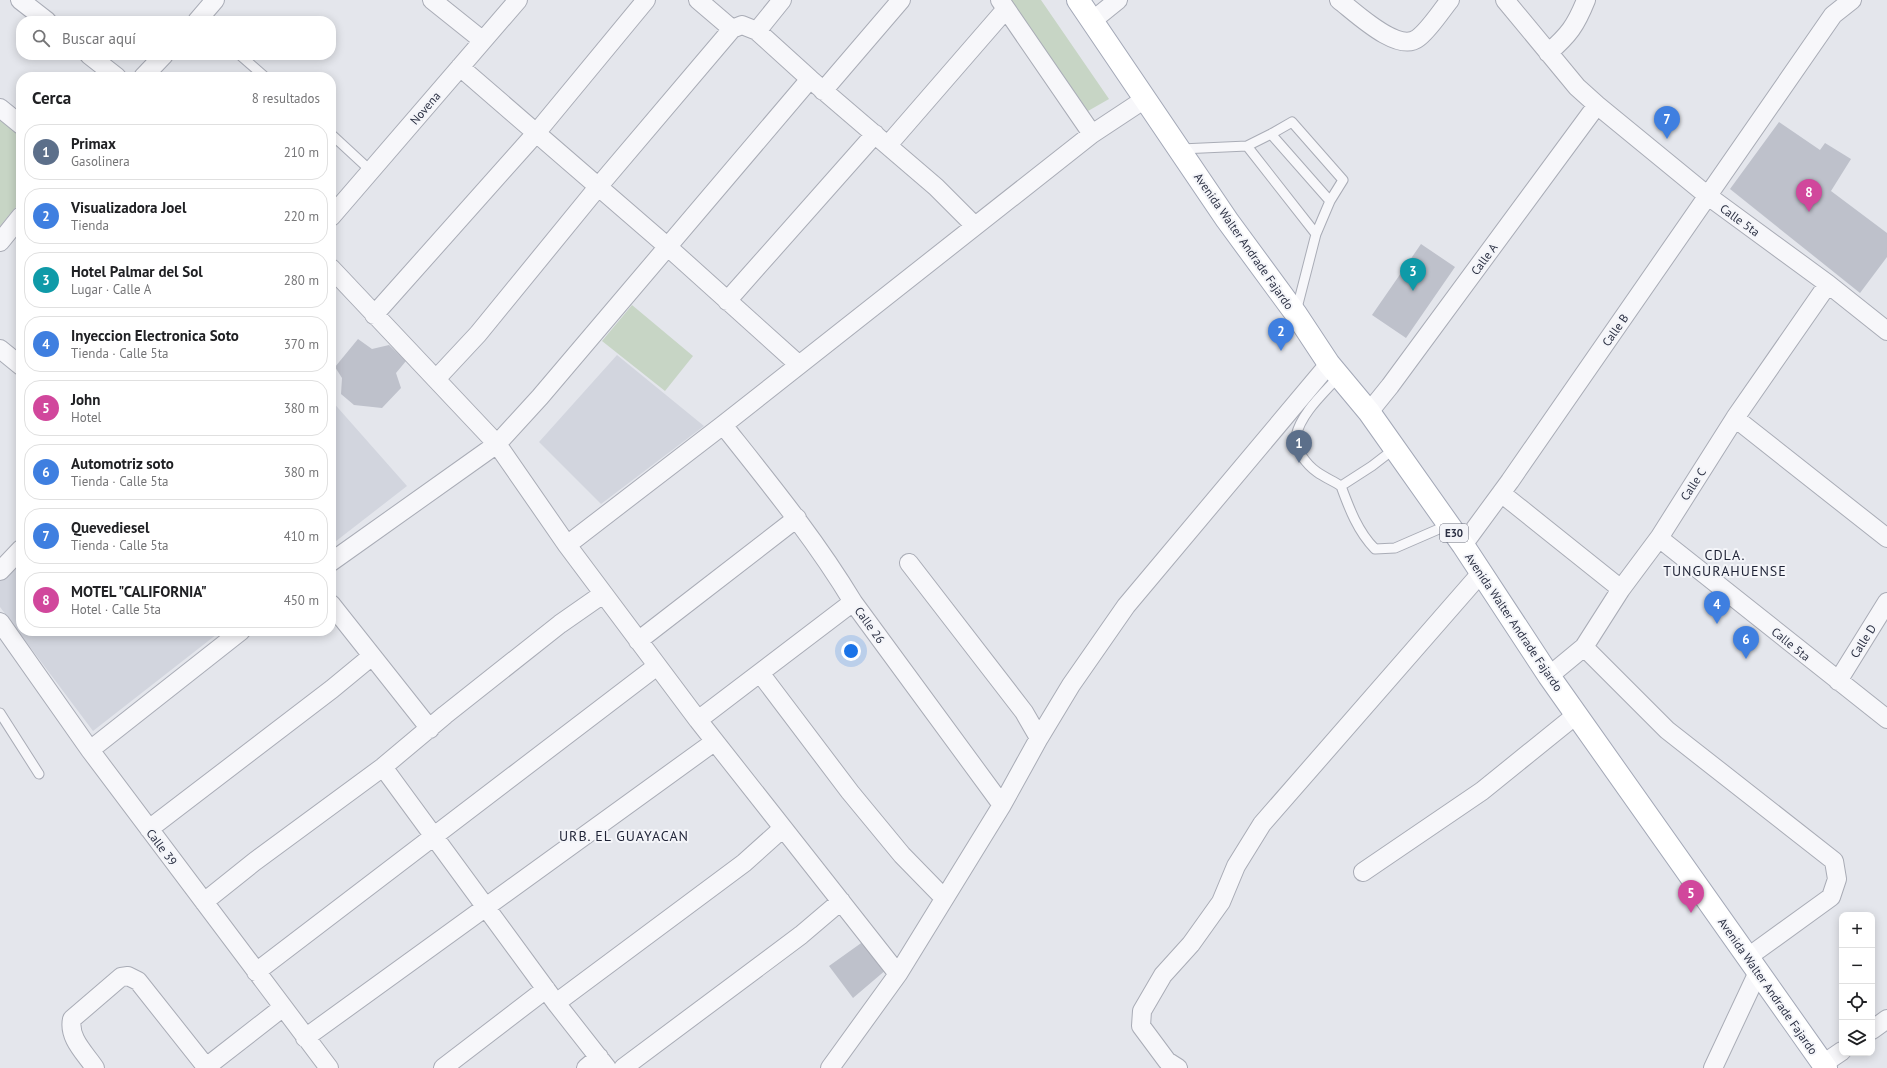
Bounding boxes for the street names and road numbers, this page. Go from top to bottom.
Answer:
street label: Novena [407,88,443,128]
street label: Avenida Walter Andrade Fajardo [1191,170,1297,312]
street label: Calle 5ta [1717,201,1763,239]
street label: Calle A [1467,240,1501,278]
street label: Calle B [1599,311,1631,349]
street label: Calle C [1677,465,1709,503]
road number: E30 [1440,524,1468,542]
street label: Avenida Walter Andrade Fajardo [1462,550,1566,694]
street label: Calle 26 [852,604,888,646]
street label: Calle D [1847,621,1879,661]
street label: Calle 5ta [1769,624,1813,664]
street label: Calle 39 [143,826,181,868]
street label: Avenida Walter Andrade Fajardo [1715,915,1821,1057]

